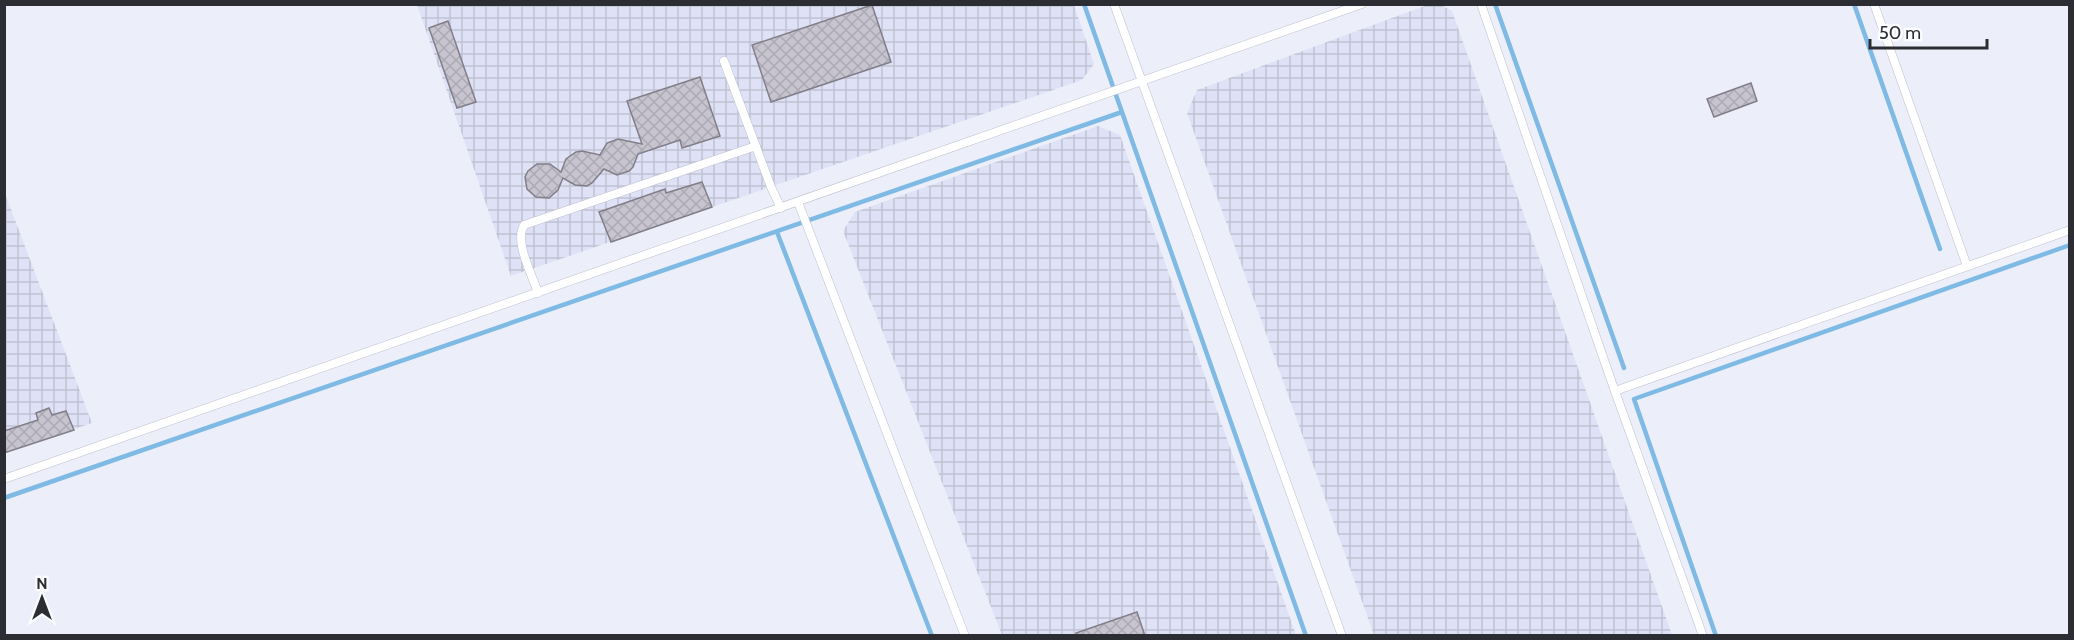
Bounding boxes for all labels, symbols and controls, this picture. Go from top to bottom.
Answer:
scale bar [1870,12,1987,50]
text: 50 m [1879,22,1921,44]
north arrow [12,568,72,628]
text: N [36,574,48,593]

